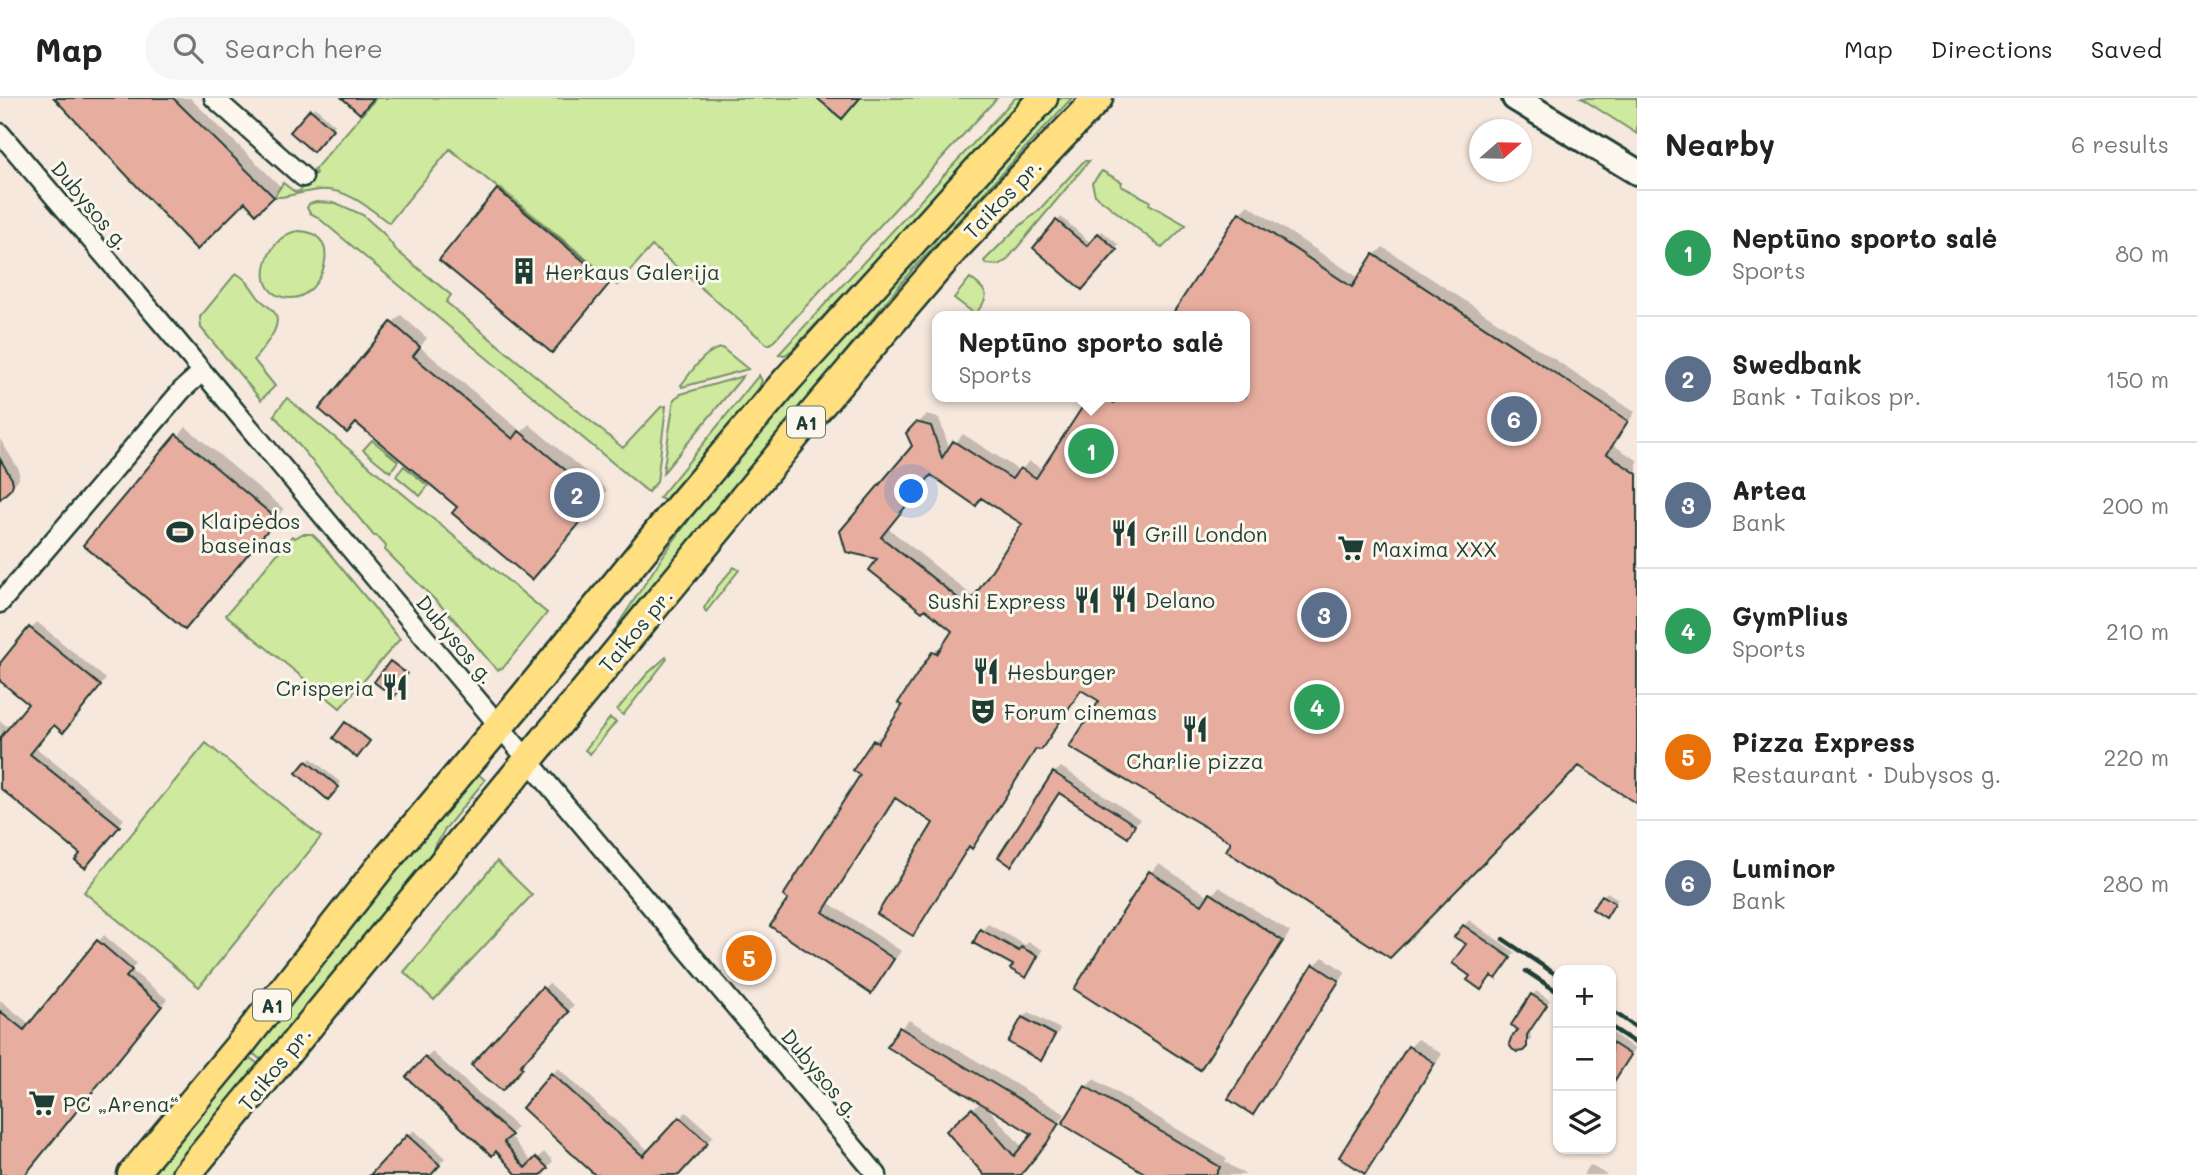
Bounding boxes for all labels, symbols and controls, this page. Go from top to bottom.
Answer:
search box [145,17,635,80]
text: Map [35,27,103,70]
icon: search [169,29,207,67]
text: Search here [225,31,383,65]
text: Map [1844,33,1893,64]
text: Directions [1931,33,2053,64]
text: Saved [2091,33,2162,64]
north arrow [1469,119,1532,182]
text: Nearby [1665,124,1775,164]
text: 6 results [2071,129,2169,159]
street label: Taikos pr. [957,152,1047,244]
street label: Dubysos g. [46,155,136,255]
text: Neptūno sporto salė [1732,221,1997,255]
text: 1 [1683,238,1693,268]
text: 80 m [2115,238,2169,268]
text: Sports [1732,255,1806,285]
building icon: Herkaus Galerija [509,256,539,286]
place label: Herkaus Galerija [545,258,720,285]
popup [932,311,1250,402]
text: Neptūno sporto salė [958,325,1224,359]
text: Swedbank [1732,347,1862,381]
text: Sports [958,359,1032,389]
text: 2 [1682,364,1694,394]
text: 150 m [2105,364,2169,394]
text: Bank · Taikos pr. [1732,381,1921,411]
pin: 6 [1491,393,1537,445]
road number: A1 [787,406,825,438]
pin: 1 [1068,425,1114,477]
pin: 2 [554,469,600,521]
text: Artea [1732,473,1807,507]
your location [894,474,928,508]
text: 3 [1681,490,1695,520]
text: 200 m [2102,490,2169,520]
place label: Klaipėdos baseinas [201,507,300,558]
text: Bank [1732,507,1786,537]
sports icon: Klaipėdos baseinas [165,517,195,547]
restaurant icon: Grill London [1109,518,1139,548]
place label: Grill London [1145,520,1267,547]
supermarket icon: Maxima XXX [1336,533,1366,563]
place label: Maxima XXX [1372,535,1497,562]
street label: Taikos pr. [592,582,678,678]
restaurant icon: Delano [1109,584,1139,614]
restaurant icon: Sushi Express [1072,585,1102,615]
place label: Delano [1145,586,1215,613]
place label: Sushi Express [928,587,1066,614]
street label: Dubysos g. [411,589,501,689]
pin: 3 [1301,589,1347,641]
text: GymPlius [1732,599,1848,633]
text: 4 [1681,616,1695,646]
text: 210 m [2106,616,2169,646]
text: Sports [1732,633,1806,663]
restaurant icon: Hesburger [971,656,1001,686]
place label: Hesburger [1007,658,1116,685]
restaurant icon: Crisperia [380,672,410,702]
place label: Crisperia [276,674,374,701]
pin: 4 [1294,681,1340,733]
theatre icon: Forum cinemas [968,696,998,726]
place label: Forum cinemas [1004,698,1157,725]
restaurant icon: Charlie pizza [1180,714,1210,744]
text: Pizza Express [1732,725,1915,759]
text: 5 [1681,742,1695,772]
text: 220 m [2103,742,2169,772]
place label: Charlie pizza [1126,747,1264,774]
text: Restaurant · Dubysos g. [1732,759,2001,789]
text: Luminor [1732,851,1836,885]
text: 6 [1681,868,1695,898]
text: 280 m [2102,868,2169,898]
text: Bank [1732,885,1786,915]
pin: 5 [726,932,772,984]
map controls [1553,965,1616,1154]
button: + [1553,965,1616,1028]
road number: A1 [253,990,291,1021]
street label: Taikos pr. [232,1020,316,1116]
street label: Dubysos g. [776,1023,866,1123]
button: − [1553,1028,1616,1091]
supermarket icon: PC „Arena“ [27,1088,57,1118]
place label: PC „Arena“ [63,1090,179,1117]
button: layers [1553,1091,1616,1154]

